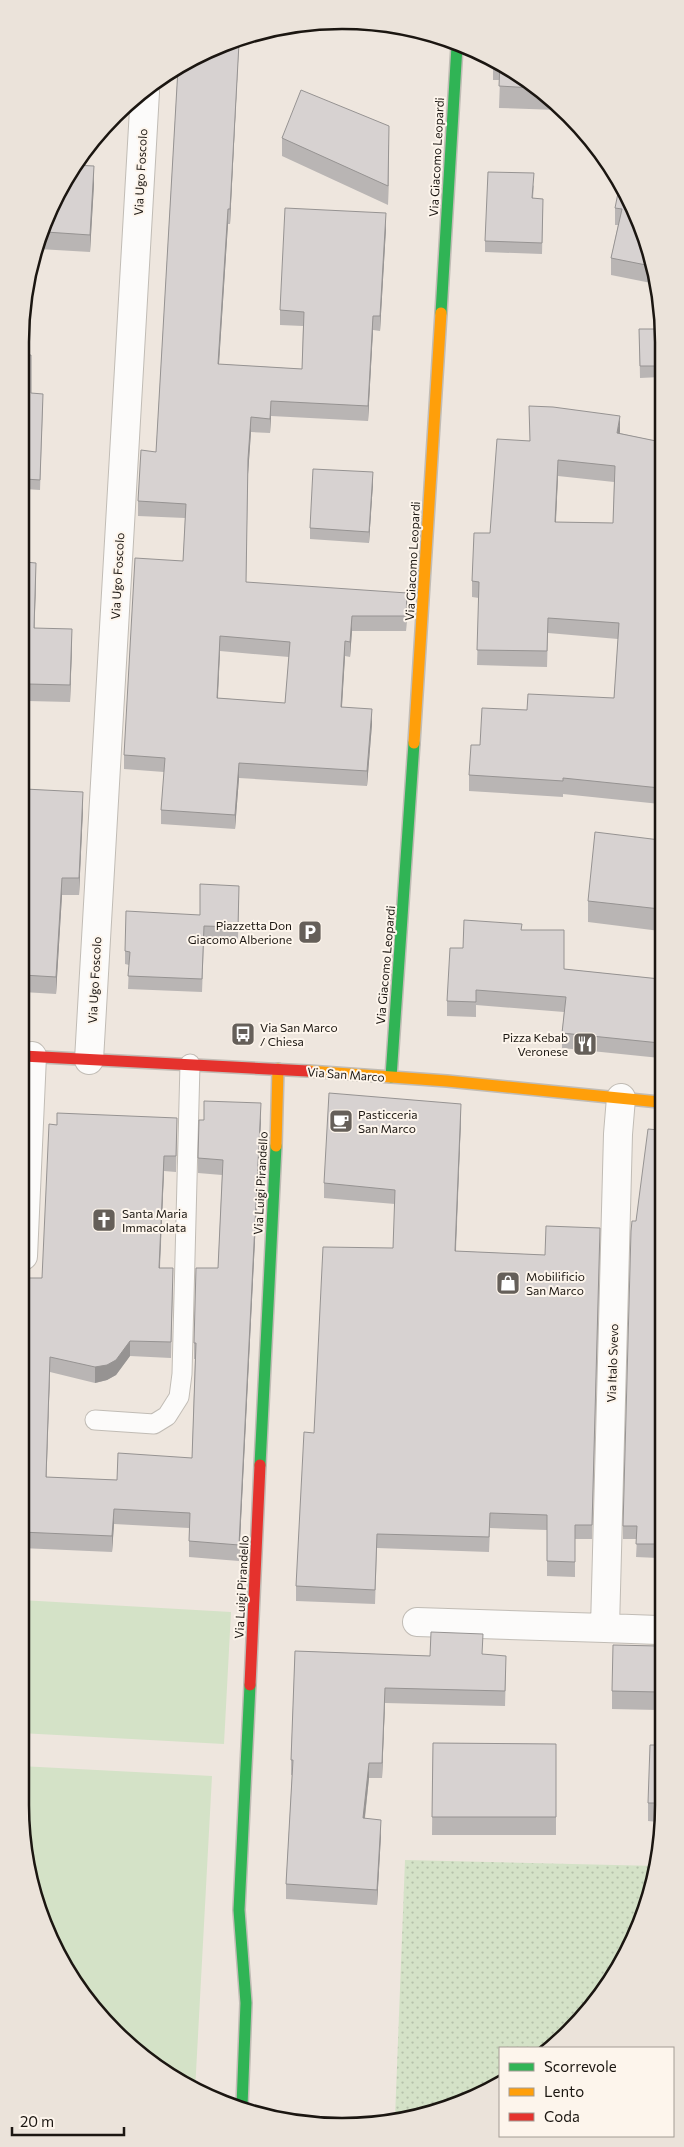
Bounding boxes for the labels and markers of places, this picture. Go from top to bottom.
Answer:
place label: Piazzetta Don Giacomo Alberione [188,918,292,946]
parking icon: Piazzetta Don Giacomo Alberione [297,919,323,945]
place label: Via San Marco / Chiesa [260,1020,338,1048]
bus stop icon: Via San Marco / Chiesa [230,1021,256,1047]
place label: Pizza Kebab Veronese [502,1030,568,1058]
restaurant icon: Pizza Kebab Veronese [572,1031,598,1057]
place label: Pasticceria San Marco [358,1107,418,1135]
cafe icon: Pasticceria San Marco [328,1108,354,1134]
place label: Santa Maria Immacolata [122,1206,188,1234]
church icon: Santa Maria Immacolata [91,1207,117,1233]
place label: Mobilificio San Marco [526,1269,585,1297]
shop icon: Mobilificio San Marco [495,1270,521,1296]

